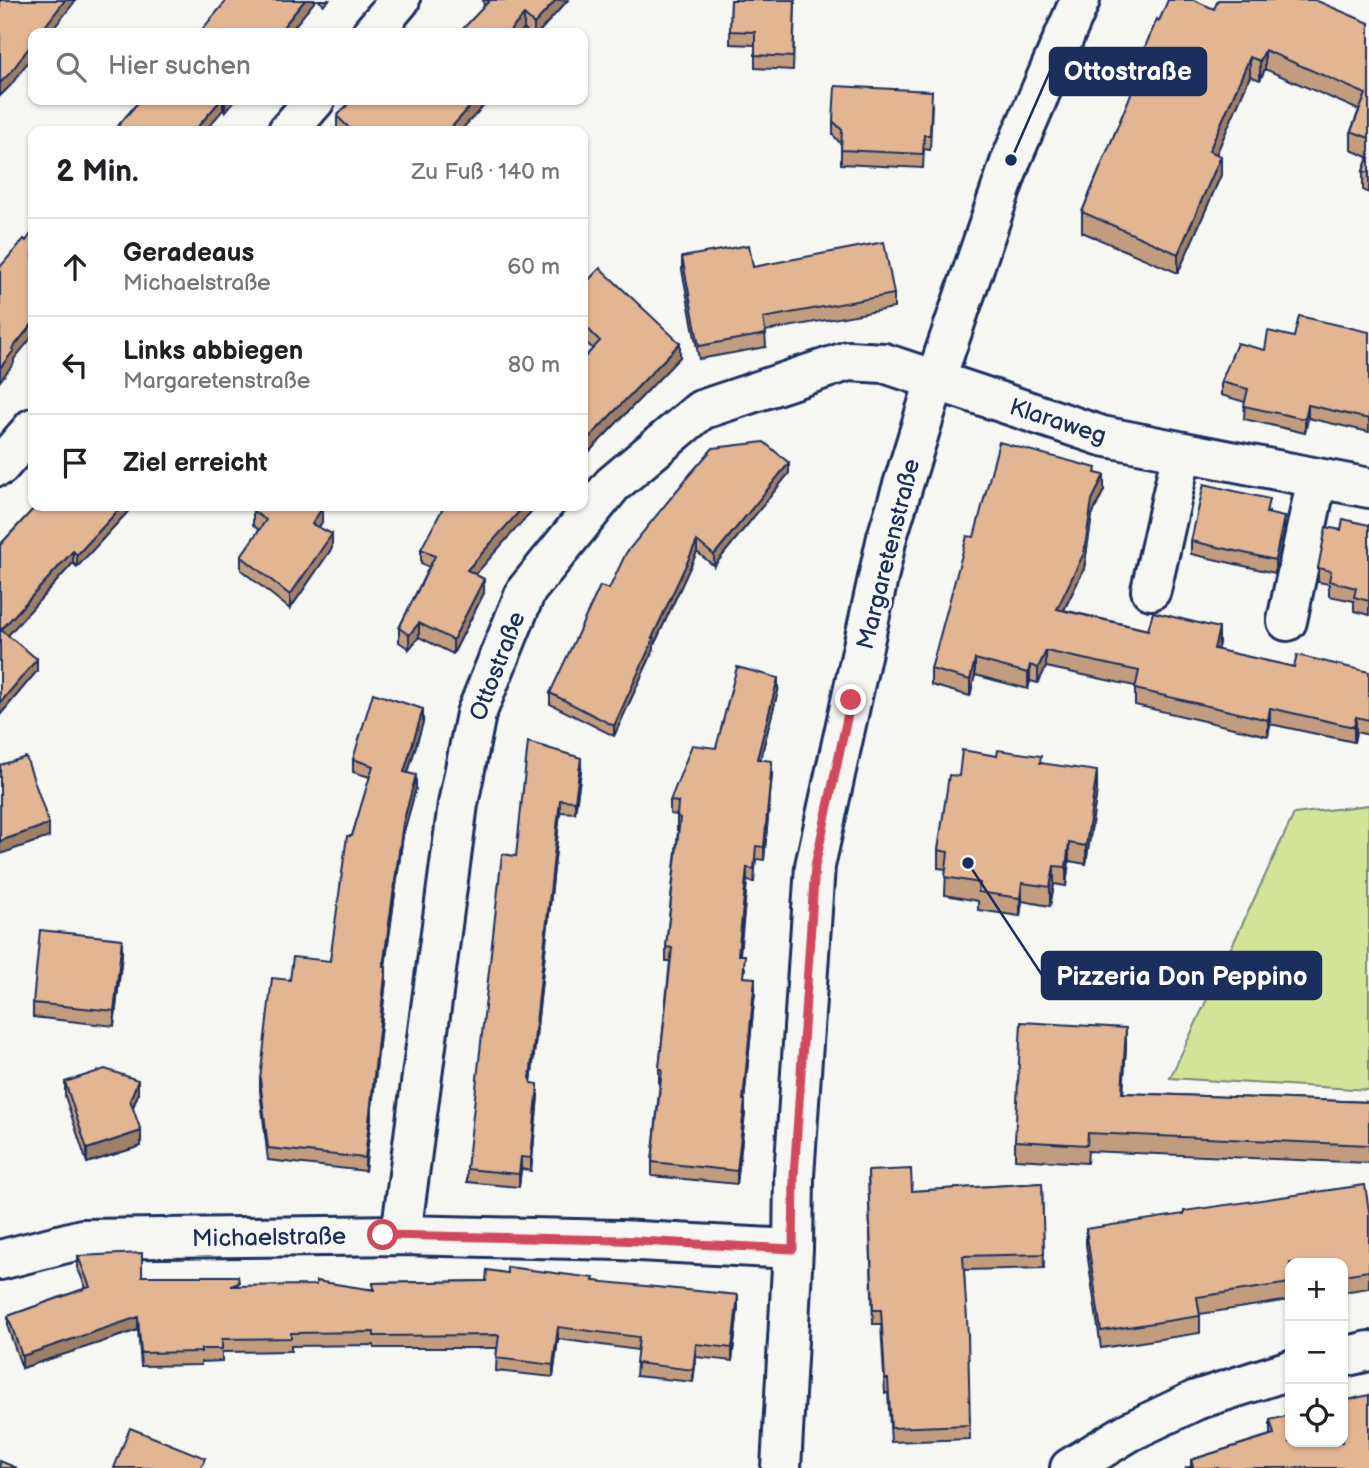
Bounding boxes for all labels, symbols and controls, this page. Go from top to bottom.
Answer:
search box [28,28,588,105]
icon: search [52,48,90,86]
callout: Ottostraße [1050,48,1206,95]
text: Hier suchen [108,51,251,82]
text: Ottostraße [1064,57,1192,88]
text: 2 Min. [56,154,139,190]
text: Zu Fuß · 140 m [412,158,560,186]
text: Geradeaus [123,238,254,269]
icon: ahead [56,248,94,286]
text: 60 m [507,253,560,281]
text: Michaelstraße [123,269,271,297]
text: Links abbiegen [123,336,303,367]
icon: left [56,346,94,384]
text: 80 m [508,351,560,379]
text: Margaretenstraße [123,367,310,395]
street label: Klaraweg [1006,392,1110,451]
icon: arrive [56,444,94,482]
text: Ziel erreicht [123,448,267,479]
street label: Margaretenstraße [851,456,926,652]
street label: Ottostraße [463,607,532,725]
route end [835,684,866,715]
callout: Pizzeria Don Peppino [1042,952,1321,999]
text: Pizzeria Don Peppino [1056,962,1308,993]
route start [367,1219,398,1250]
street label: Michaelstraße [192,1222,346,1253]
map controls [1285,1258,1348,1447]
button: + [1285,1258,1348,1321]
button: − [1285,1321,1348,1384]
button: locate [1285,1384,1348,1447]

